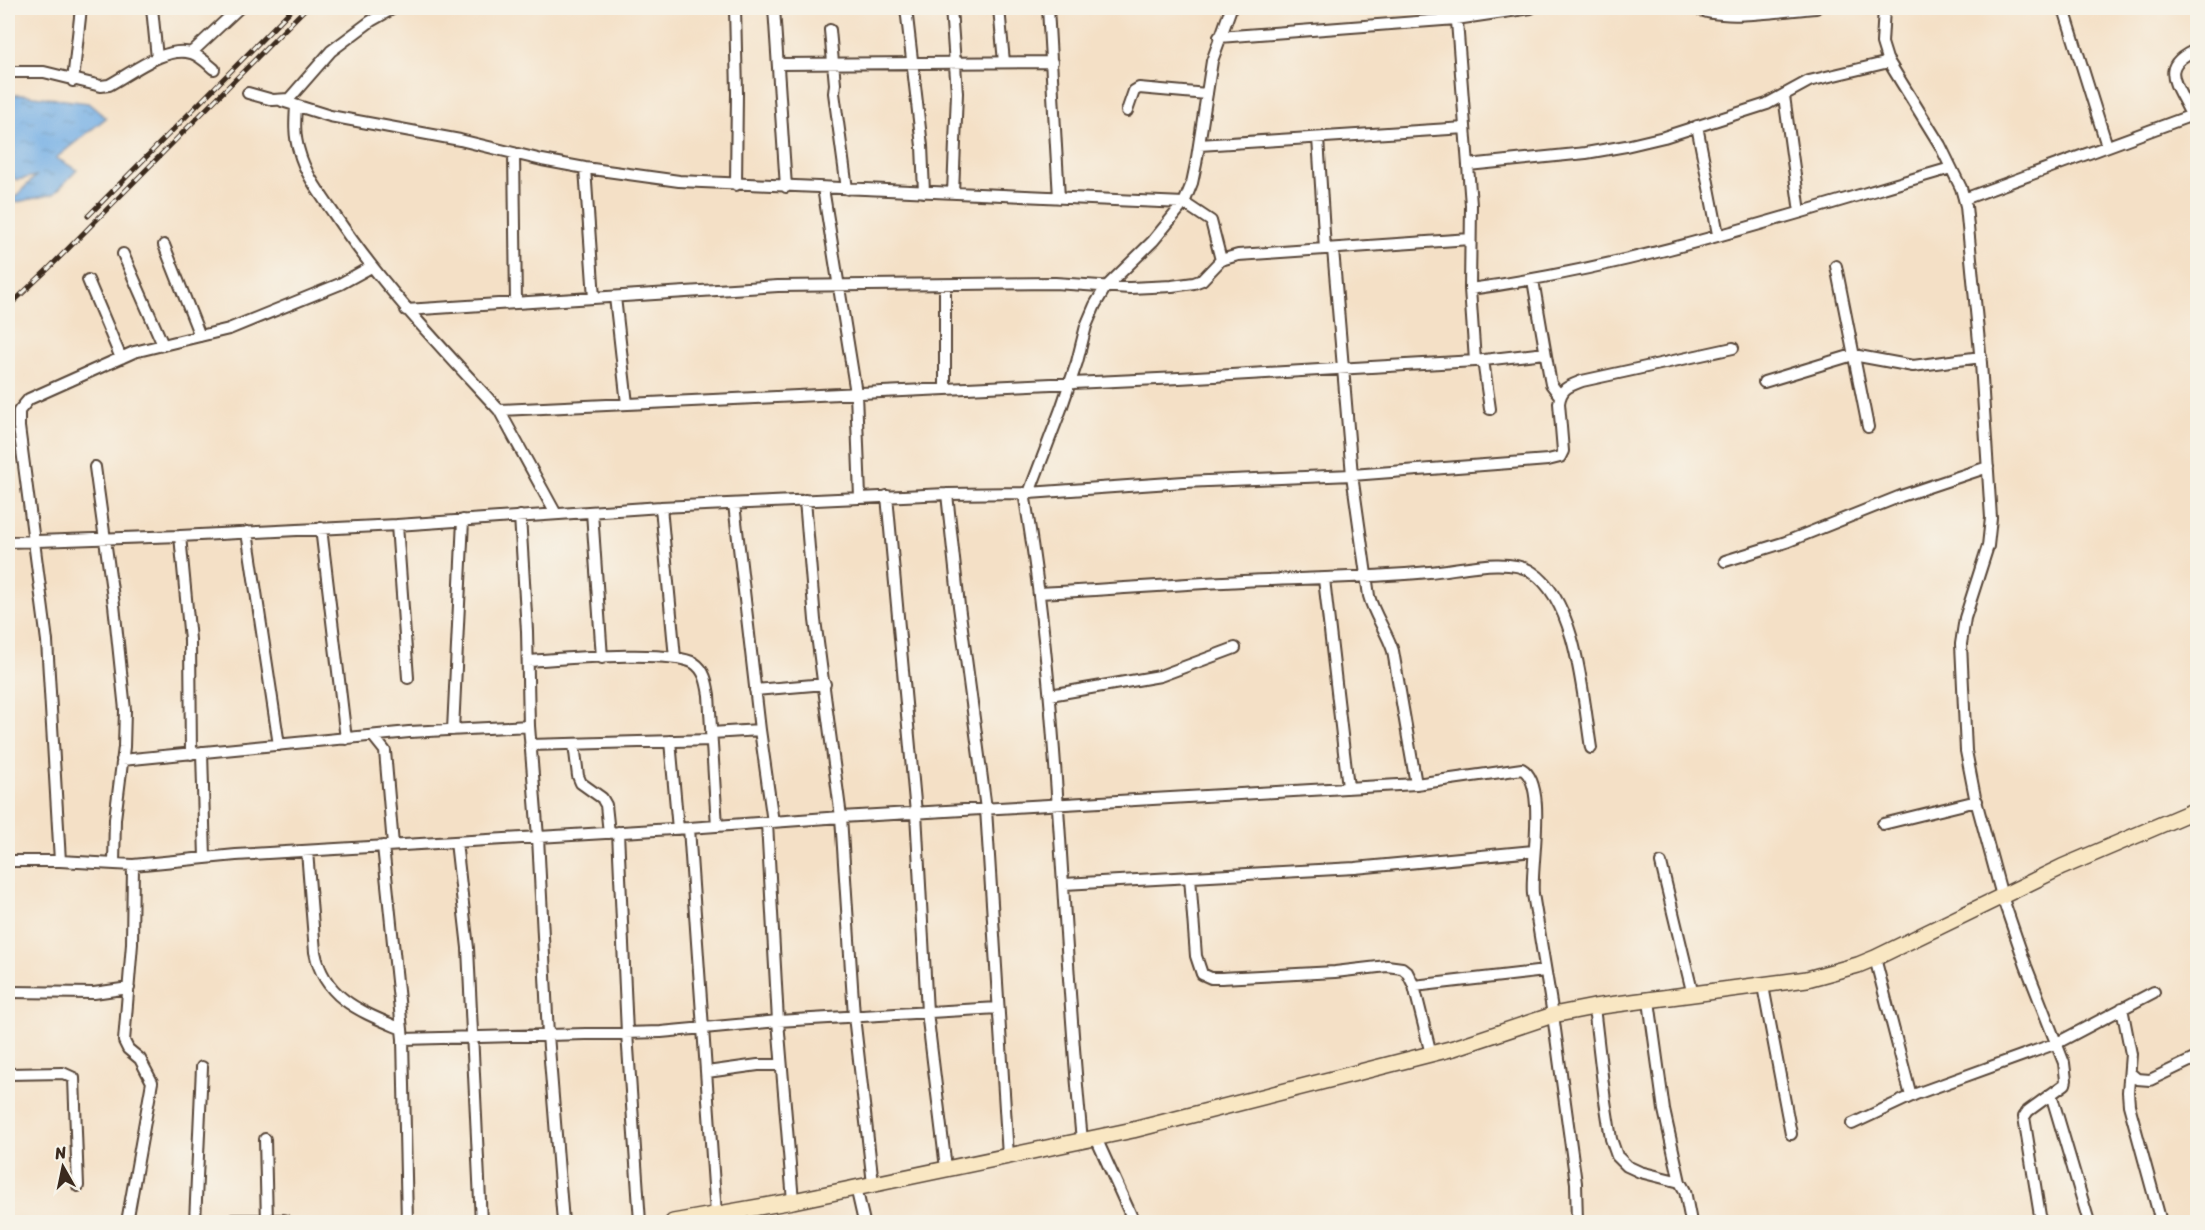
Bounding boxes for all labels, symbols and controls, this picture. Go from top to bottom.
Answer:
north arrow [33,1137,93,1197]
text: N [52,1137,69,1168]

